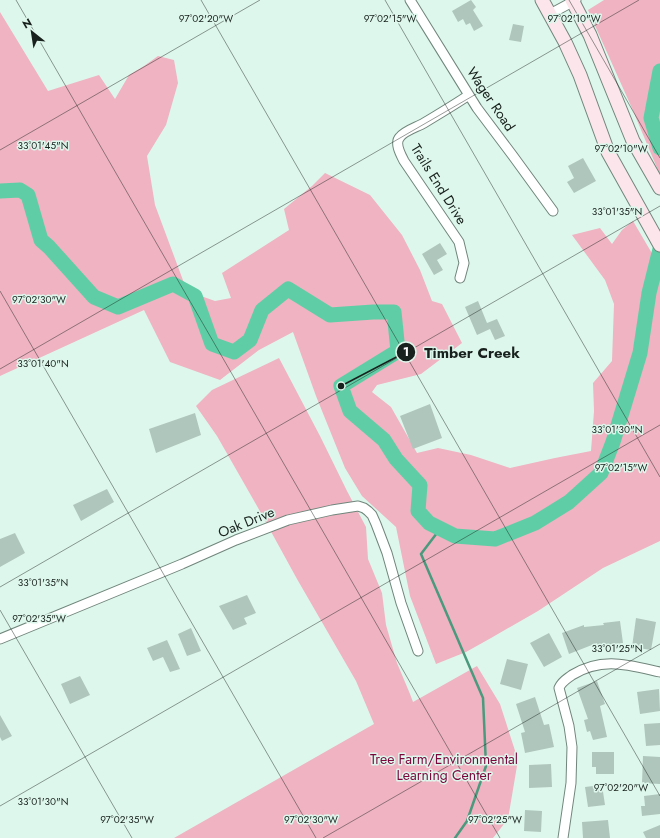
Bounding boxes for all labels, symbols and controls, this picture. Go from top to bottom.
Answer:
text: 97°02'20"W [179,11,233,26]
text: 97°02'15"W [364,11,416,26]
text: 97°02'10"W [547,11,601,26]
north arrow [12,12,52,52]
text: N [19,14,35,32]
street label: Wager Road [462,63,520,135]
text: 33°01'45"N [18,138,68,153]
street label: Trails End Drive [406,140,472,228]
text: 97°02'10"W [594,141,648,156]
text: 33°01'35"N [592,204,642,219]
text: 97°02'30"W [12,292,66,307]
callout: Timber Creek [396,339,528,366]
text: Timber Creek [424,342,520,364]
text: 1 [403,343,409,361]
text: 33°01'40"N [17,356,69,371]
text: 33°01'30"N [592,422,642,437]
text: 97°02'15"W [595,460,647,475]
street label: Oak Drive [215,502,277,542]
text: 33°01'35"N [18,575,68,590]
text: 97°02'35"W [12,611,66,626]
text: 33°01'25"N [592,641,642,656]
park label: Tree Farm/Environmental Learning Center [370,749,518,785]
text: 97°02'20"W [594,780,648,795]
text: 33°01'30"N [18,794,68,809]
text: 97°02'35"W [100,812,154,827]
text: 97°02'30"W [284,812,338,827]
text: 97°02'25"W [468,812,522,827]

